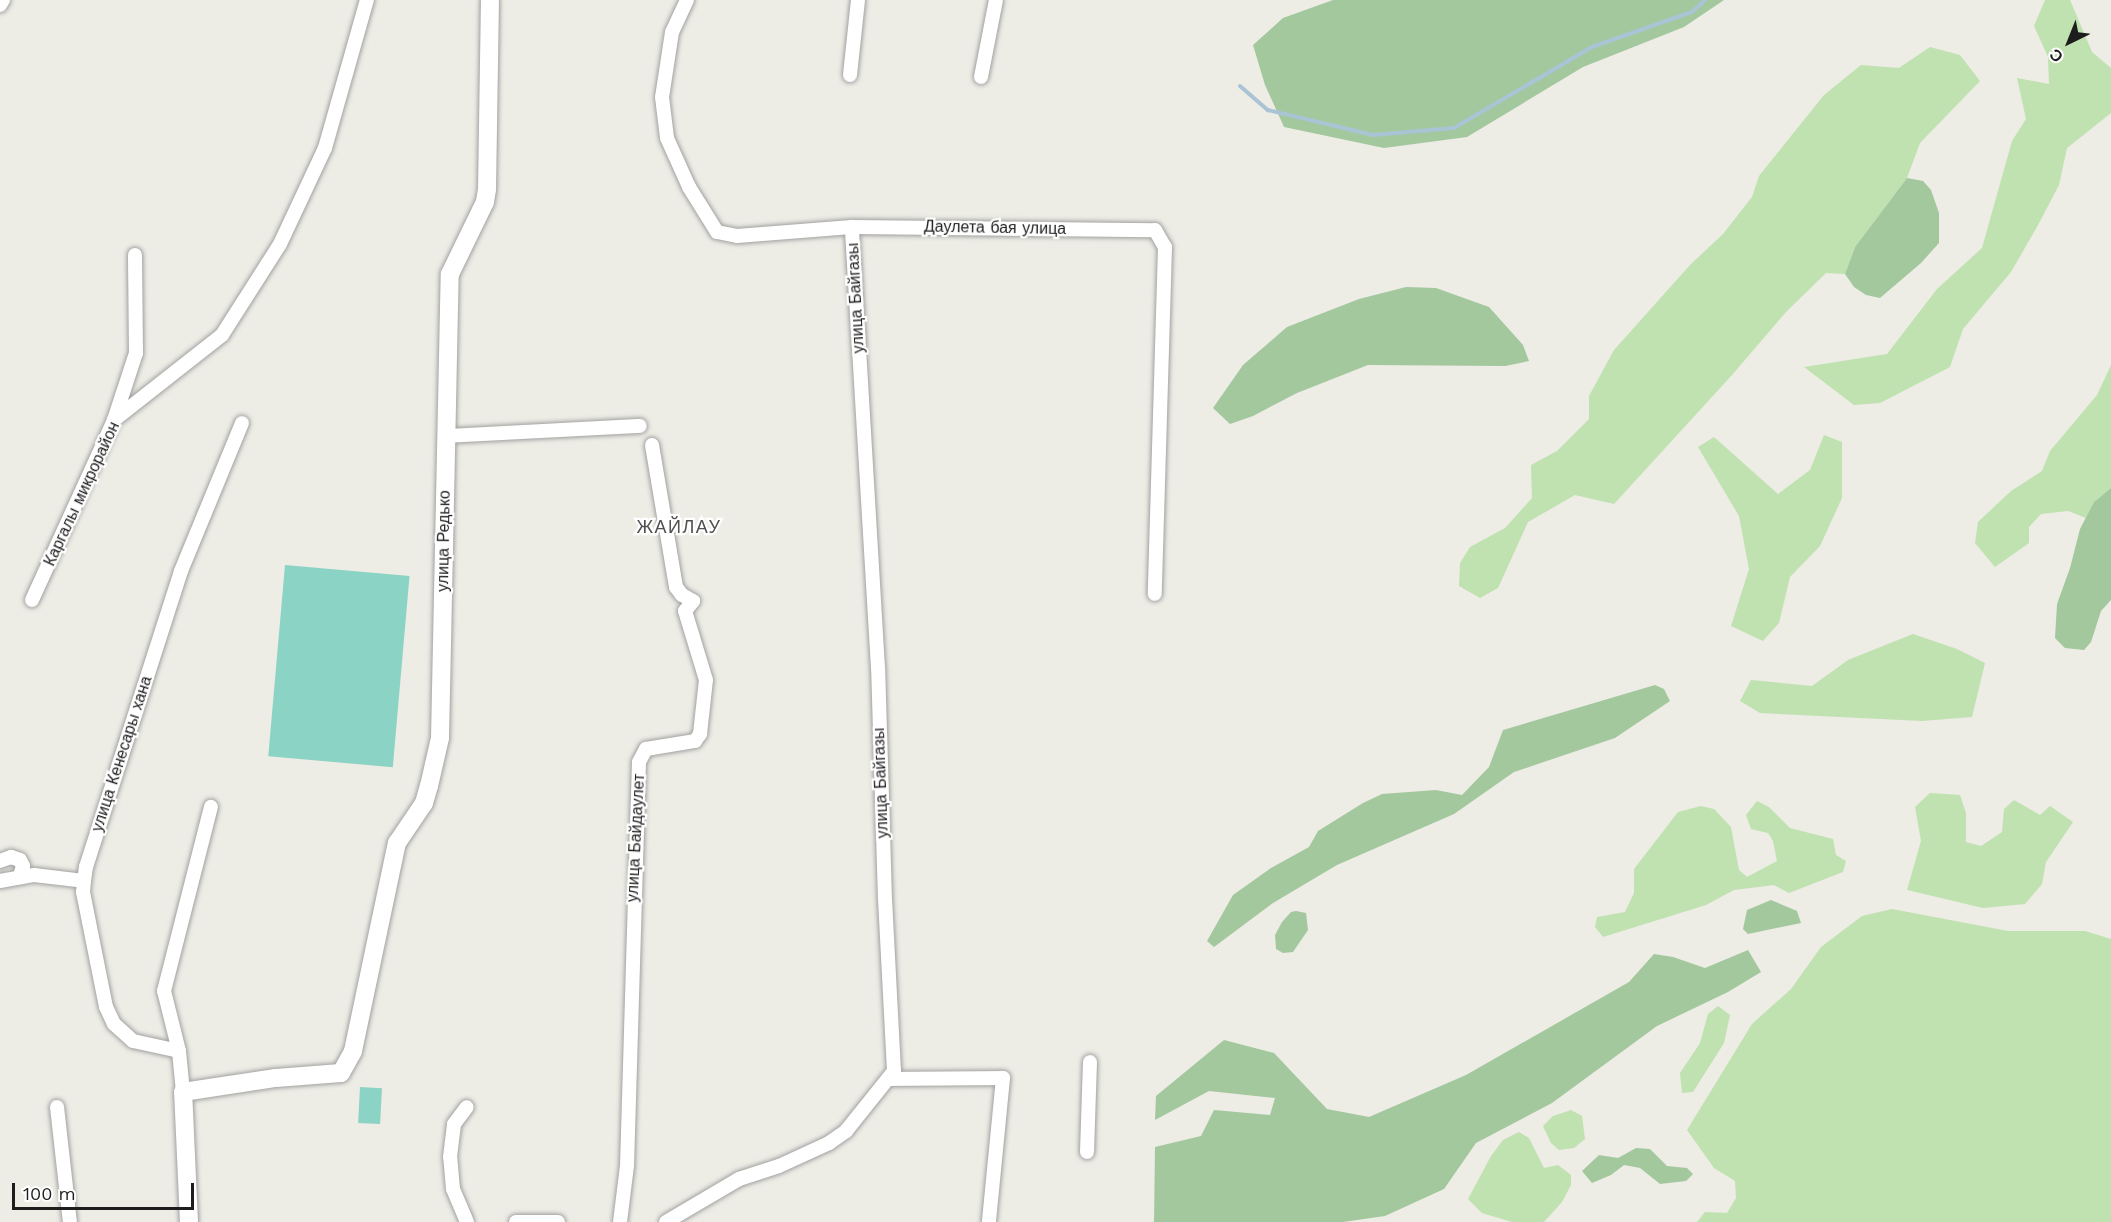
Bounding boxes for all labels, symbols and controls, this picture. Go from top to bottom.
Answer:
north arrow [2039,12,2099,72]
text: С [2046,45,2067,66]
street label: Даулета бая улица [924,217,1066,239]
street label: улица Байгазы [844,242,868,354]
street label: Каргалы микрорайон [40,419,124,569]
street label: улица Редько [434,490,454,592]
district label: ЖАЙЛАУ [636,516,722,538]
street label: улица Кенесары хана [88,674,156,834]
street label: улица Байгазы [869,727,893,839]
street label: улица Байдаулет [623,773,649,903]
scale bar [15,1171,196,1209]
text: 100 m [23,1183,76,1204]

